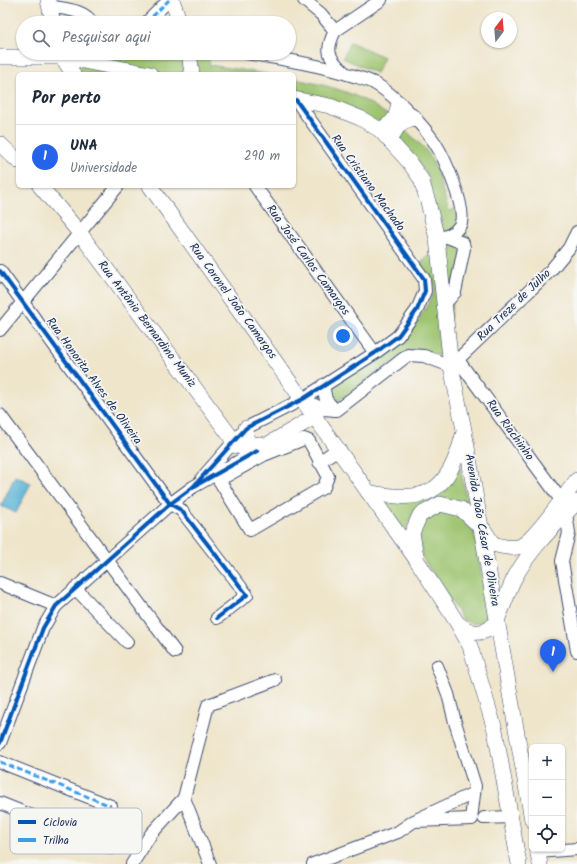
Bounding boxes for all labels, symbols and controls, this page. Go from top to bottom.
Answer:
north arrow [481,12,517,48]
search box [16,16,296,60]
text: Pesquisar aqui [62,26,151,50]
icon: search [30,27,52,49]
text: Por perto [32,85,101,112]
street label: Rua Cristiano Machado [326,130,410,236]
text: UNA [70,134,98,158]
text: 1 [43,146,47,167]
text: 290 m [244,146,280,167]
text: Universidade [70,158,137,179]
street label: Rua José Carlos Camargos [261,201,355,319]
street label: Rua Coronel João Camargos [184,239,282,363]
street label: Rua Antônio Bernardino Muniz [93,256,201,392]
street label: Rua Treze de Julho [473,265,555,345]
street label: Rua Honorita Alves de Oliveira [41,313,147,449]
your location [333,326,353,346]
street label: Rua Riachinho [481,395,539,465]
street label: Avenida João César de Oliveira [459,452,505,608]
pin: 1 [540,639,566,672]
map controls [529,744,565,852]
button: + [529,744,565,780]
button: − [529,780,565,816]
legend [10,808,142,854]
text: Ciclovia [43,814,77,832]
button: locate [529,816,565,852]
text: Trilha [43,832,69,850]

